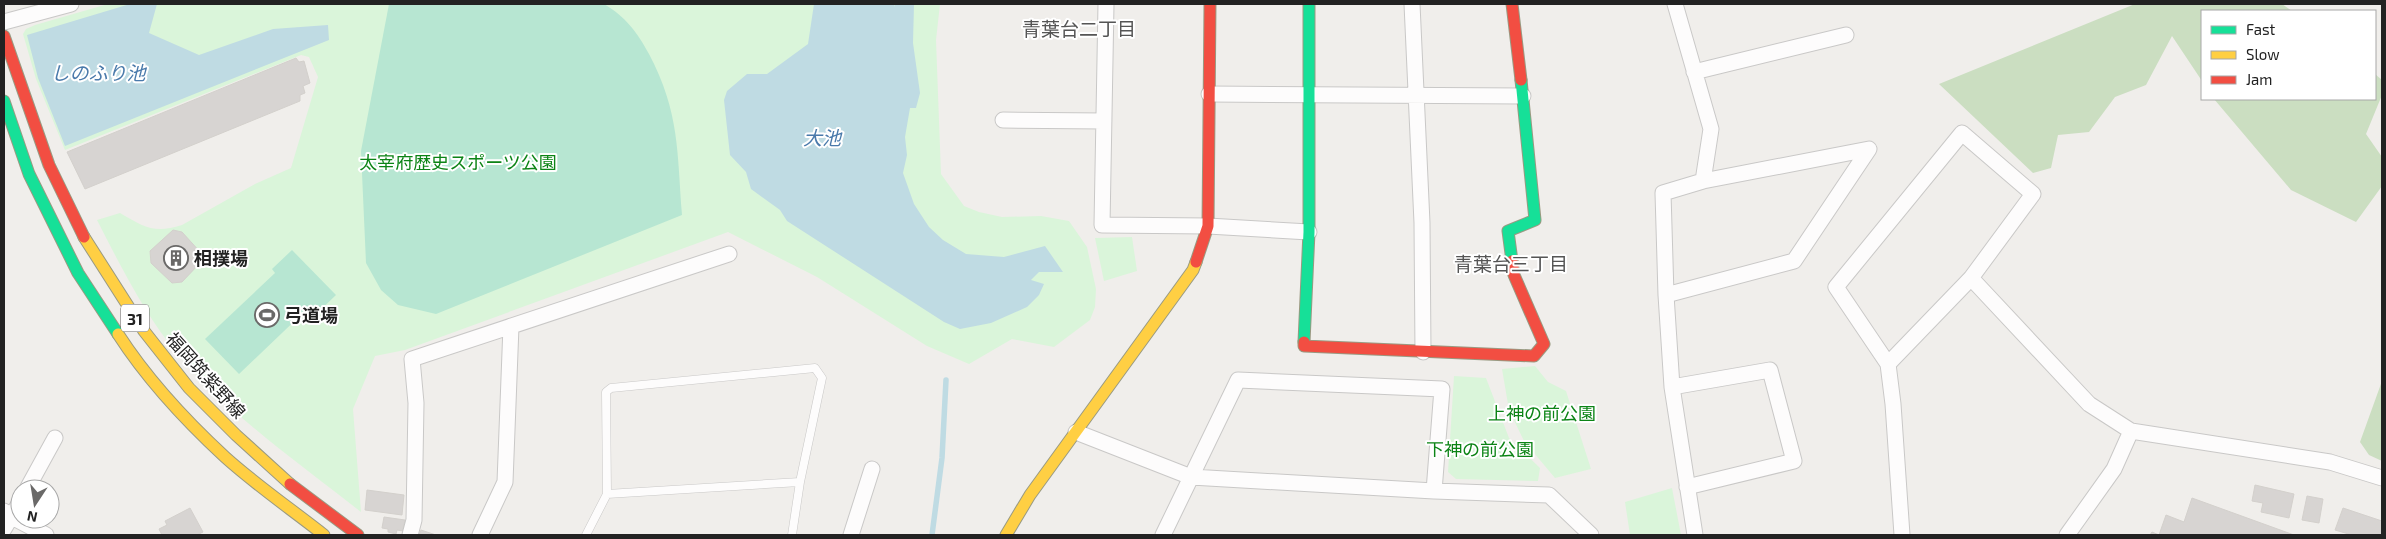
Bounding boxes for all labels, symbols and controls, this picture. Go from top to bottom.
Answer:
legend [2201,10,2376,100]
district label: 青葉台二丁目 [1022,17,1136,40]
text: Fast [2246,20,2276,38]
text: Slow [2246,45,2280,63]
water label: しのふり池 [50,61,147,84]
text: Jam [2246,70,2272,88]
water label: 大池 [803,126,843,149]
park label: 太宰府歴史スポーツ公園 [359,151,557,173]
building icon: 相撲場 [163,245,189,271]
place label: 相撲場 [194,247,248,269]
district label: 青葉台三丁目 [1454,252,1568,275]
sports icon: 弓道場 [254,302,280,328]
road number: 31 [121,304,149,332]
place label: 弓道場 [284,304,338,326]
street label: 福岡筑紫野線 [162,328,250,422]
park label: 上神の前公園 [1488,402,1596,424]
park label: 下神の前公園 [1426,438,1534,460]
north arrow [10,479,60,529]
text: N [25,508,39,527]

